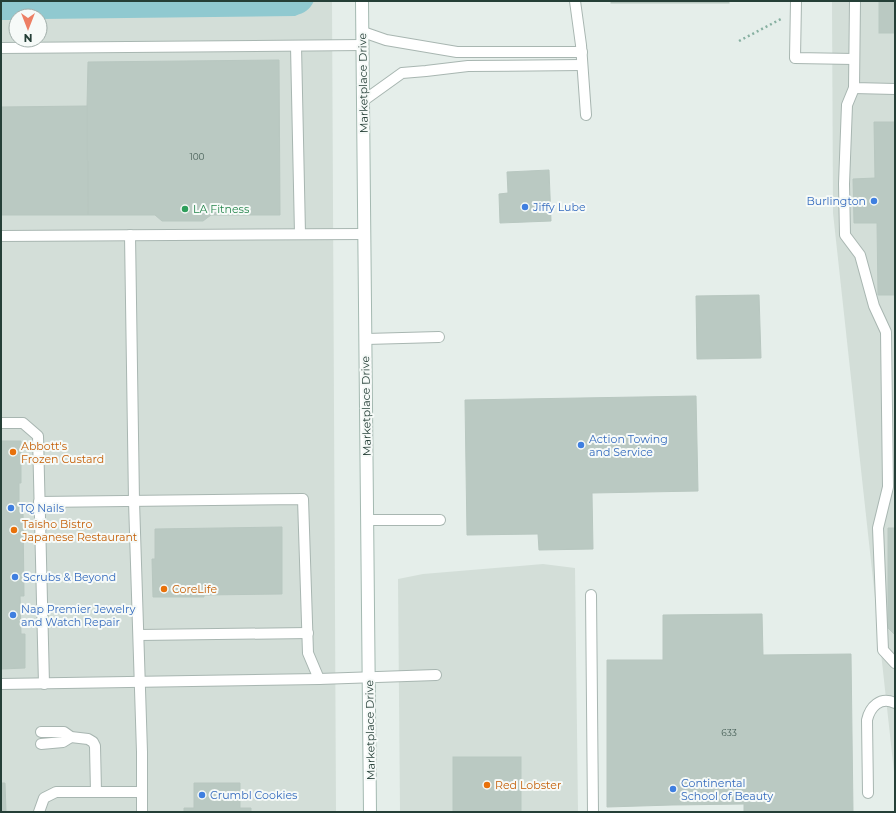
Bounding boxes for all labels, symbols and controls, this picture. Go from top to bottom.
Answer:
north arrow [8,8,48,48]
text: N [24,31,32,45]
street label: Marketplace Drive [355,32,371,133]
house number: 100 [189,151,205,162]
place label: Burlington [807,194,866,208]
marker: Burlington [869,196,879,206]
place label: Jiffy Lube [532,200,586,214]
place label: LA Fitness [193,202,250,216]
marker: Jiffy Lube [520,202,530,212]
marker: LA Fitness [180,204,190,214]
street label: Marketplace Drive [358,355,374,456]
place label: Action Towing and Service [589,432,668,459]
place label: Abbott's Frozen Custard [21,439,104,466]
marker: Action Towing and Service [576,440,586,450]
marker: Abbott's Frozen Custard [8,447,18,457]
place label: TQ Nails [19,501,65,515]
marker: TQ Nails [6,503,16,513]
place label: Taisho Bistro Japanese Restaurant [21,517,138,544]
marker: Taisho Bistro Japanese Restaurant [9,525,19,535]
place label: Scrubs & Beyond [23,570,116,584]
marker: Scrubs & Beyond [10,572,20,582]
place label: CoreLife [172,582,217,596]
marker: CoreLife [159,584,169,594]
place label: Nap Premier Jewelry and Watch Repair [21,602,135,629]
marker: Nap Premier Jewelry and Watch Repair [8,610,18,620]
street label: Marketplace Drive [362,679,378,780]
house number: 633 [721,727,737,738]
place label: Continental School of Beauty [681,776,773,803]
place label: Red Lobster [495,778,561,792]
marker: Red Lobster [482,780,492,790]
marker: Continental School of Beauty [668,784,678,794]
place label: Crumbl Cookies [210,788,298,802]
marker: Crumbl Cookies [197,790,207,800]

